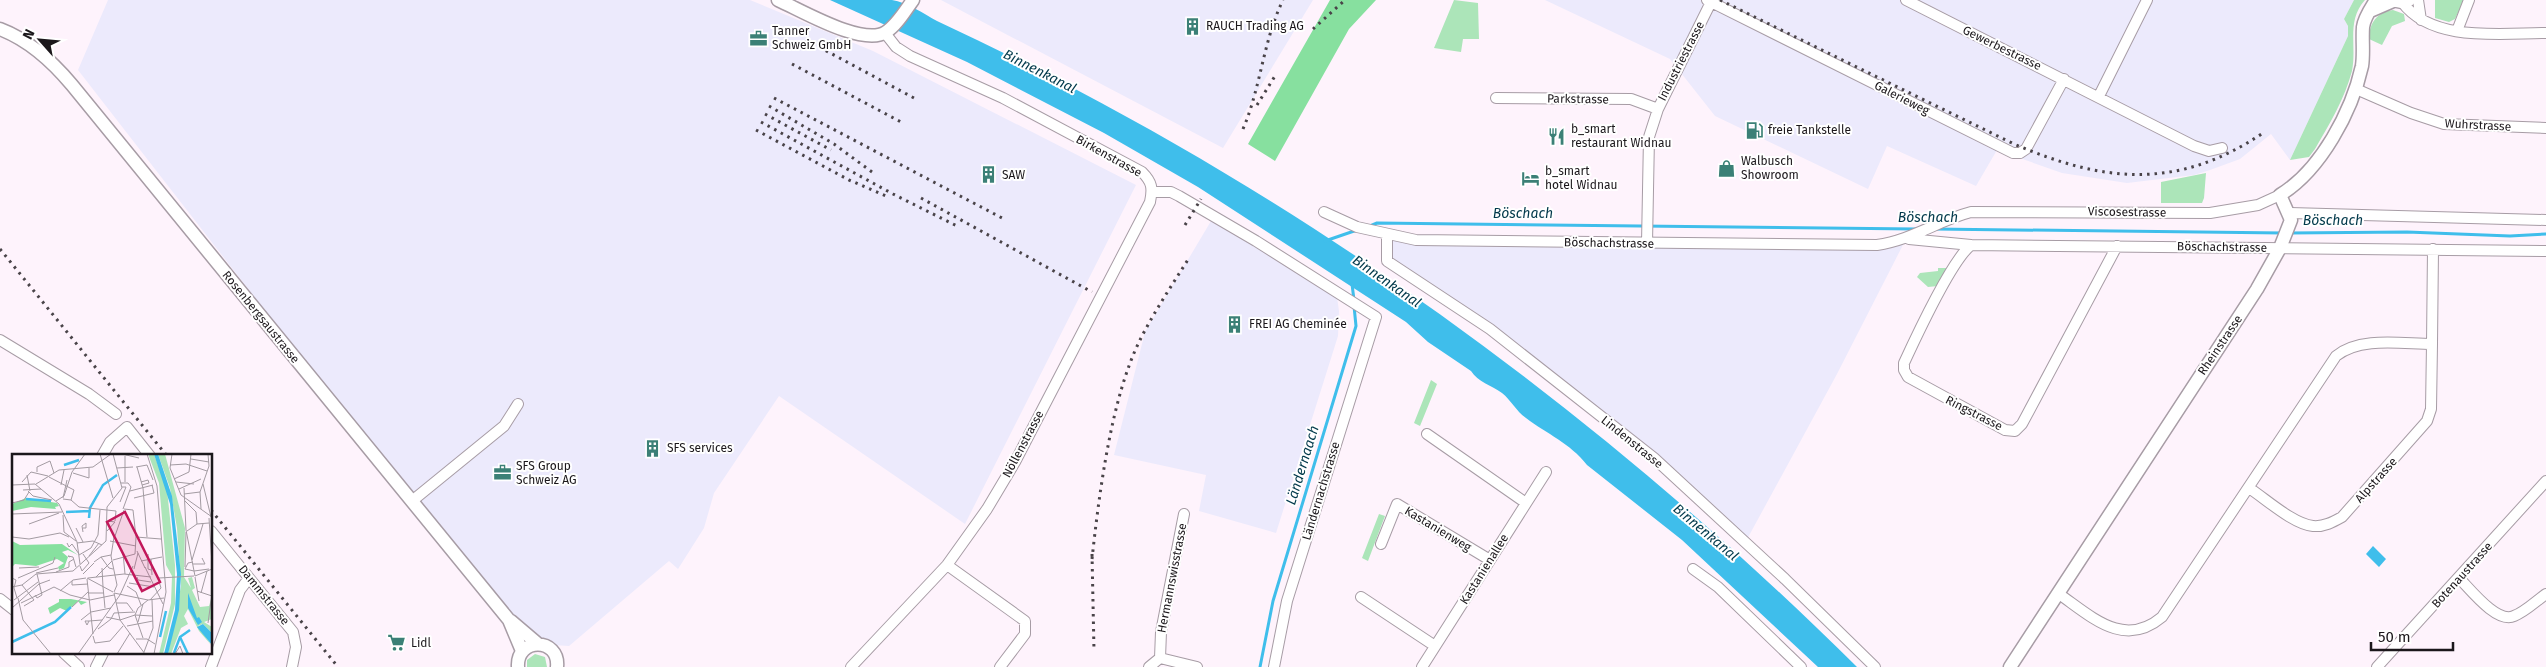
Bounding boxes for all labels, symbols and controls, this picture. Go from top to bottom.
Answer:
north arrow [15,15,65,65]
building icon: RAUCH Trading AG [1182,16,1202,36]
place label: RAUCH Trading AG [1206,19,1304,33]
street label: Industriestrasse [1655,19,1707,103]
street label: Gewerbestrasse [1960,23,2044,73]
place label: Tanner Schweiz GmbH [772,24,851,52]
text: N [19,26,39,42]
office icon: Tanner Schweiz GmbH [748,28,768,48]
water label: Binnenkanal [1000,46,1079,97]
street label: Galerieweg [1872,78,1933,118]
street label: Parkstrasse [1547,91,1609,107]
street label: Wuhrstrasse [2444,116,2512,134]
fuel station icon: freie Tankstelle [1744,120,1764,140]
place label: b_smart restaurant Widnau [1571,122,1671,150]
place label: freie Tankstelle [1768,123,1851,137]
restaurant icon: b_smart restaurant Widnau [1547,126,1567,146]
street label: Birkenstrasse [1074,132,1144,180]
place label: Walbusch Showroom [1741,154,1799,182]
shop icon: Walbusch Showroom [1717,158,1737,178]
place label: b_smart hotel Widnau [1545,164,1617,192]
building icon: SAW [978,165,998,185]
place label: SAW [1002,168,1025,182]
hotel icon: b_smart hotel Widnau [1521,168,1541,188]
street label: Viscosestrasse [2088,204,2166,220]
water label: Böschach [1493,205,1553,222]
water label: Böschach [1898,209,1958,226]
water label: Böschach [2303,212,2363,229]
street label: Böschachstrasse [1564,235,1654,251]
street label: Böschachstrasse [2177,239,2267,255]
water label: Binnenkanal [1349,252,1424,311]
street label: Rosenbergsaustrasse [219,268,303,366]
street label: Rheinstrasse [2195,312,2245,378]
building icon: FREI AG Cheminée [1225,314,1245,334]
place label: FREI AG Cheminée [1249,317,1347,331]
street label: Ringstrasse [1943,393,2005,433]
street label: Nöllenstrasse [999,408,1047,480]
street label: Lindenstrasse [1598,413,1666,471]
water label: Ländernaach [1282,423,1323,507]
building icon: SFS services [643,438,663,458]
street label: Ländernachstrasse [1299,440,1343,542]
place label: SFS services [667,441,733,455]
inset map [12,454,212,654]
street label: Alpstrasse [2352,455,2400,505]
place label: SFS Group Schweiz AG [516,459,577,487]
office icon: SFS Group Schweiz AG [492,463,512,483]
water label: Binnenkanal [1670,500,1742,564]
street label: Kastanienweg [1402,504,1474,555]
street label: Hermannswisstrasse [1155,522,1189,634]
street label: Kastanienallee [1457,531,1511,607]
street label: Botenaustrasse [2429,539,2495,611]
street label: Dammstrasse [236,562,292,628]
scale bar [2371,620,2454,652]
text: 50 m [2378,628,2411,646]
supermarket icon: Lidl [387,633,407,653]
place label: Lidl [411,636,432,650]

